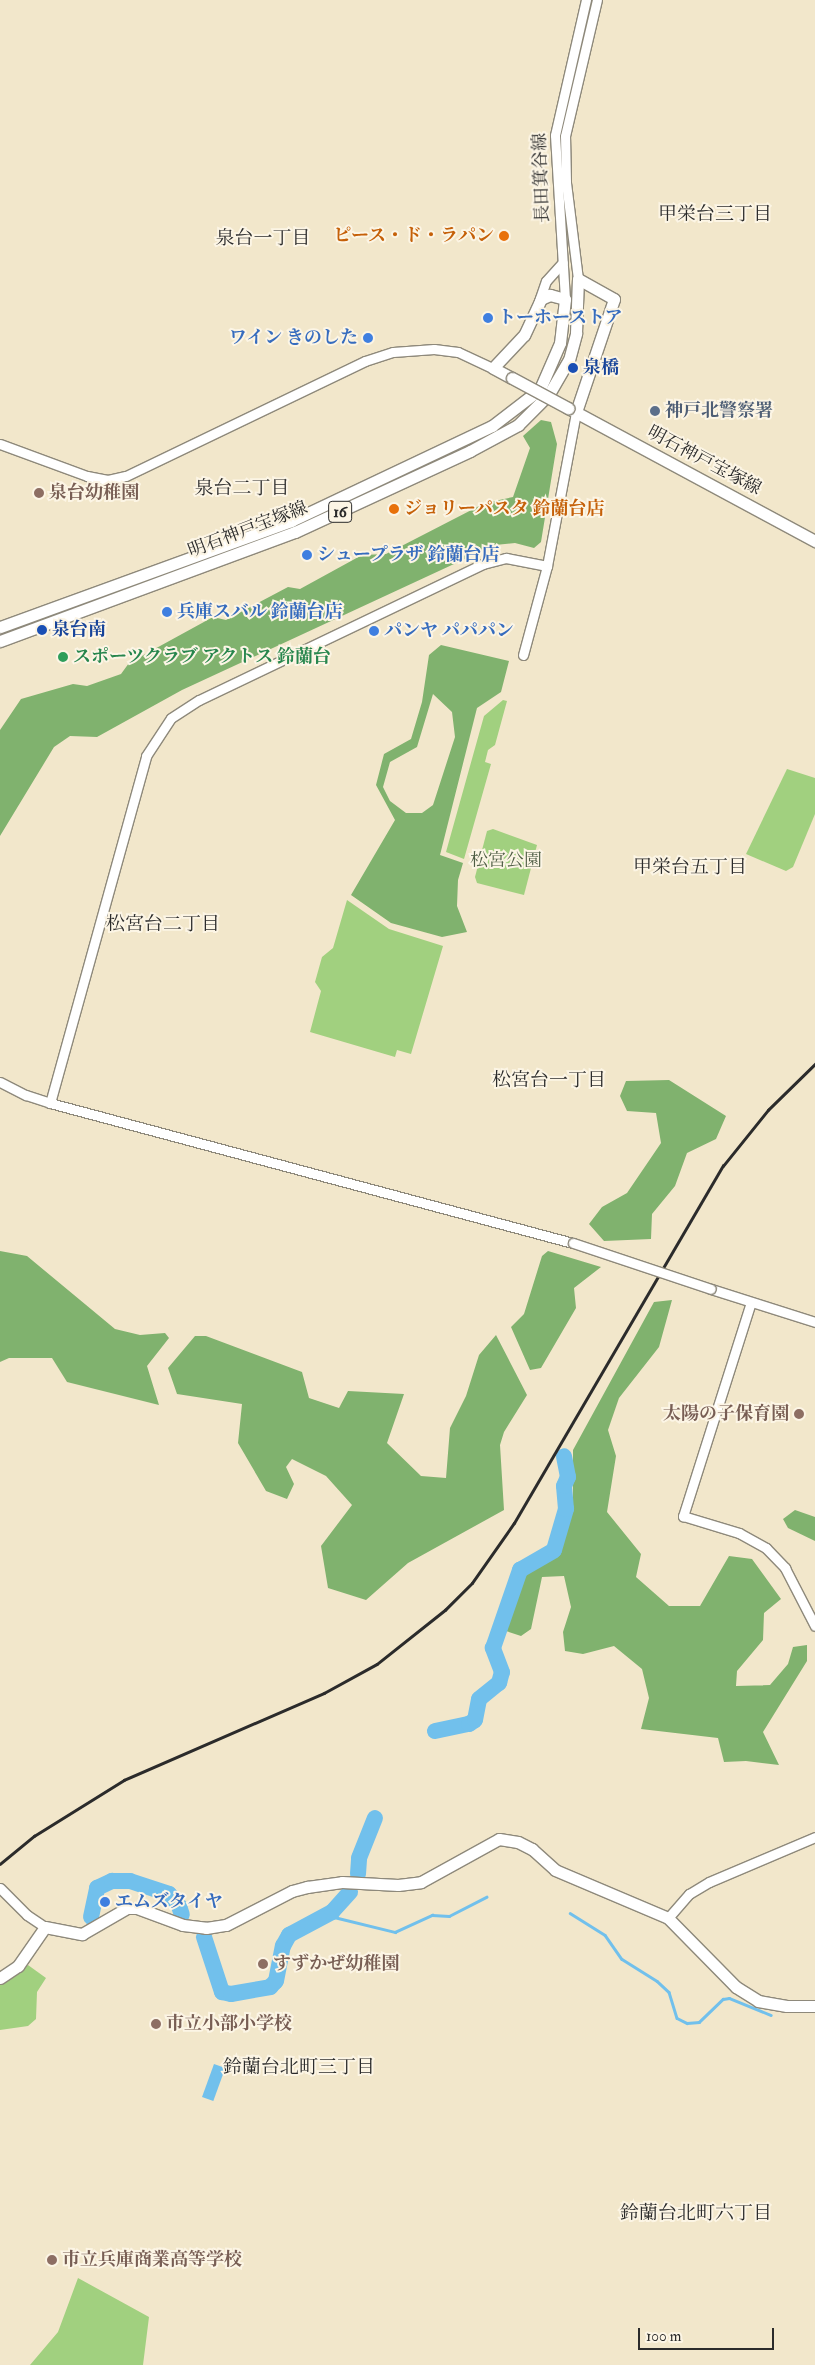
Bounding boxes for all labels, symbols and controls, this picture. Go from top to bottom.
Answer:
street label: 長田箕谷線 [530,133,554,223]
district label: 甲栄台三丁目 [658,204,772,226]
place label: ピース・ド・ラパン [333,225,494,247]
district label: 泉台一丁目 [216,228,310,250]
marker: ピース・ド・ラパン [498,230,510,242]
place label: トーホーストア [498,307,624,329]
marker: トーホーストア [482,312,494,324]
place label: ワイン きのした [228,327,358,349]
marker: ワイン きのした [362,332,374,344]
place label: 泉橋 [583,357,619,379]
marker: 泉橋 [567,362,579,374]
place label: 神戸北警察署 [665,400,773,422]
marker: 神戸北警察署 [649,405,661,417]
street label: 明石神戸宝塚線 [643,422,765,500]
district label: 泉台二丁目 [195,478,289,500]
place label: 泉台幼稚園 [49,482,139,504]
marker: 泉台幼稚園 [33,487,45,499]
street label: 明石神戸宝塚線 [185,497,311,563]
road number: 16 [328,498,352,526]
place label: ジョリーパスタ 鈴蘭台店 [404,498,606,520]
marker: ジョリーパスタ 鈴蘭台店 [388,503,400,515]
place label: シュープラザ 鈴蘭台店 [317,544,501,566]
marker: シュープラザ 鈴蘭台店 [301,549,313,561]
place label: 兵庫スバル 鈴蘭台店 [177,601,343,623]
marker: 兵庫スバル 鈴蘭台店 [161,606,173,618]
place label: 泉台南 [52,619,106,641]
place label: パンヤ パパパン [384,620,514,642]
marker: 泉台南 [36,624,48,636]
marker: パンヤ パパパン [368,625,380,637]
place label: スポーツクラブ アクトス 鈴蘭台 [73,646,333,668]
marker: スポーツクラブ アクトス 鈴蘭台 [57,651,69,663]
park label: 松宮公園 [470,850,542,872]
district label: 甲栄台五丁目 [633,857,747,879]
district label: 松宮台二丁目 [106,914,220,936]
district label: 松宮台一丁目 [492,1070,606,1092]
place label: 太陽の子保育園 [663,1403,789,1425]
marker: 太陽の子保育園 [793,1408,805,1420]
place label: エムズタイヤ [115,1891,223,1913]
marker: エムズタイヤ [99,1896,111,1908]
place label: すずかぜ幼稚園 [273,1953,399,1975]
marker: すずかぜ幼稚園 [257,1958,269,1970]
place label: 市立小部小学校 [166,2013,292,2035]
marker: 市立小部小学校 [150,2018,162,2030]
district label: 鈴蘭台北町三丁目 [223,2057,375,2079]
district label: 鈴蘭台北町六丁目 [620,2203,772,2225]
place label: 市立兵庫商業高等学校 [62,2249,242,2271]
marker: 市立兵庫商業高等学校 [46,2254,58,2266]
scale bar [640,2318,776,2350]
text: 100 m [646,2327,681,2346]

